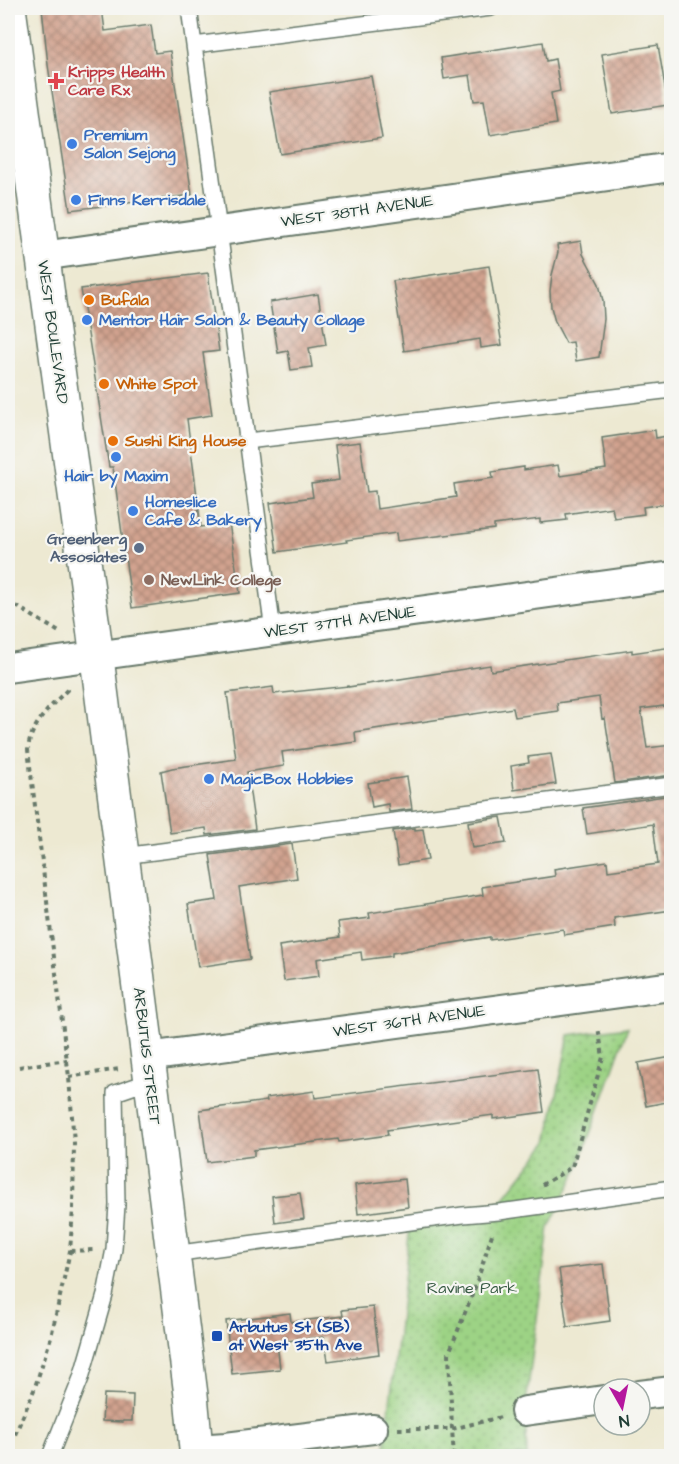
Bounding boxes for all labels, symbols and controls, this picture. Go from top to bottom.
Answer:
place label: Kripps Health Care Rx [68,61,166,101]
marker: Kripps Health Care Rx [49,74,63,88]
place label: Premium Salon Sejong [83,124,176,166]
marker: Premium Salon Sejong [65,137,79,151]
place label: Finns Kerrisdale [88,189,206,211]
street label: WEST 38TH AVENUE [279,189,435,233]
marker: Finns Kerrisdale [69,193,83,207]
street label: WEST BOULEVARD [32,259,74,405]
place label: Bufala [101,289,150,311]
marker: Bufala [82,293,96,307]
place label: Mentor Hair Salon & Beauty Collage [99,309,365,333]
marker: Mentor Hair Salon & Beauty Collage [80,313,94,327]
place label: White Spot [115,373,198,395]
marker: White Spot [97,377,111,391]
place label: Sushi King House [124,430,247,454]
marker: Sushi King House [106,434,120,448]
marker: Hair by Maxim [109,450,123,464]
place label: Hair by Maxim [64,465,168,488]
place label: Homeslice Cafe & Bakery [145,491,262,532]
marker: Homeslice Cafe & Bakery [126,504,140,518]
place label: Greenberg Assosiates [47,528,128,568]
marker: Greenberg Assosiates [132,541,146,555]
place label: NewLink College [161,569,282,593]
marker: NewLink College [142,573,156,587]
street label: WEST 37TH AVENUE [262,600,418,644]
place label: MagicBox Hobbies [221,768,353,792]
marker: MagicBox Hobbies [202,772,216,786]
street label: ARBUTUS STREET [128,986,166,1126]
street label: WEST 36TH AVENUE [331,999,487,1043]
park label: Ravine Park [427,1277,517,1299]
place label: Arbutus St (SB) at West 35th Ave [228,1316,362,1356]
marker: Arbutus St (SB) at West 35th Ave [210,1329,224,1343]
north arrow [592,1377,652,1437]
text: N [618,1409,631,1432]

